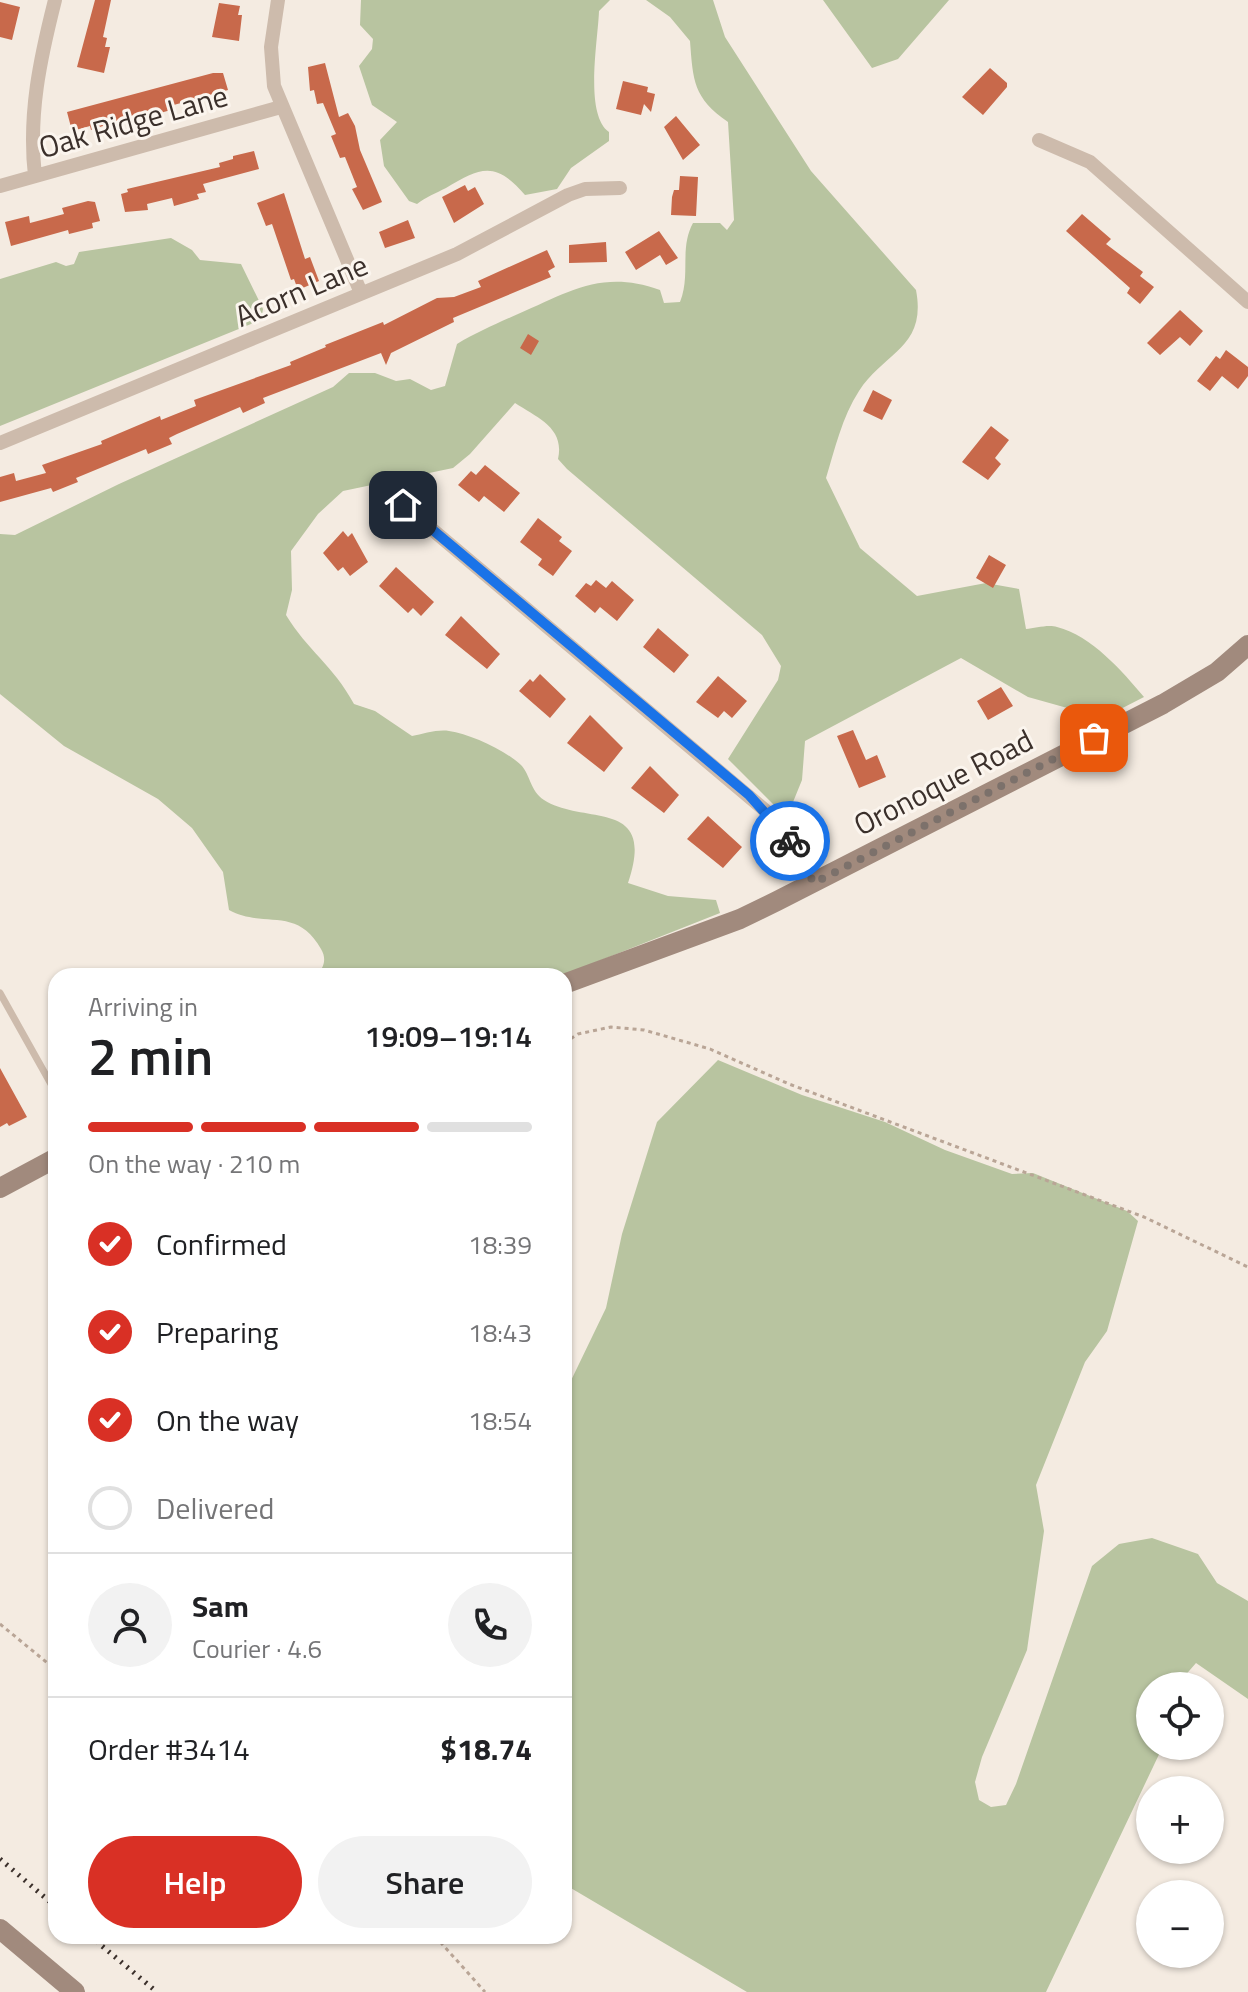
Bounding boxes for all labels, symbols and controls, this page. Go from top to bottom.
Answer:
street label: Oak Ridge Lane [33,72,233,170]
street label: Acorn Lane [227,241,375,339]
pin [369,471,437,539]
icon: home [381,483,425,527]
pin [1060,704,1128,772]
icon: bag [1072,716,1116,760]
street label: Oronoque Road [845,717,1041,847]
courier [750,801,830,881]
icon: bike [768,819,812,863]
text: Arriving in [88,987,198,1026]
text: 19:09–19:14 [365,1013,532,1059]
text: 2 min [88,1016,213,1095]
text: On the way · 210 m [88,1144,300,1183]
text: Confirmed [156,1221,287,1267]
icon: check [88,1222,132,1266]
text: 18:39 [468,1225,532,1264]
text: Preparing [156,1309,278,1355]
icon: check [88,1310,132,1354]
text: 18:43 [468,1313,532,1352]
text: On the way [156,1397,299,1443]
icon: check [88,1398,132,1442]
text: 18:54 [468,1401,532,1440]
text: Delivered [156,1485,274,1531]
button: person [88,1583,172,1667]
text: Sam [192,1583,249,1629]
button: phone [448,1583,532,1667]
text: Courier · 4.6 [192,1629,322,1668]
map controls [1136,1672,1224,1968]
button: locate [1136,1672,1224,1760]
text: Order #3414 [88,1726,250,1772]
text: $18.74 [440,1726,532,1772]
button: + [1136,1776,1224,1864]
button: Help [88,1836,302,1928]
button: Share [318,1836,532,1928]
button: − [1136,1880,1224,1968]

